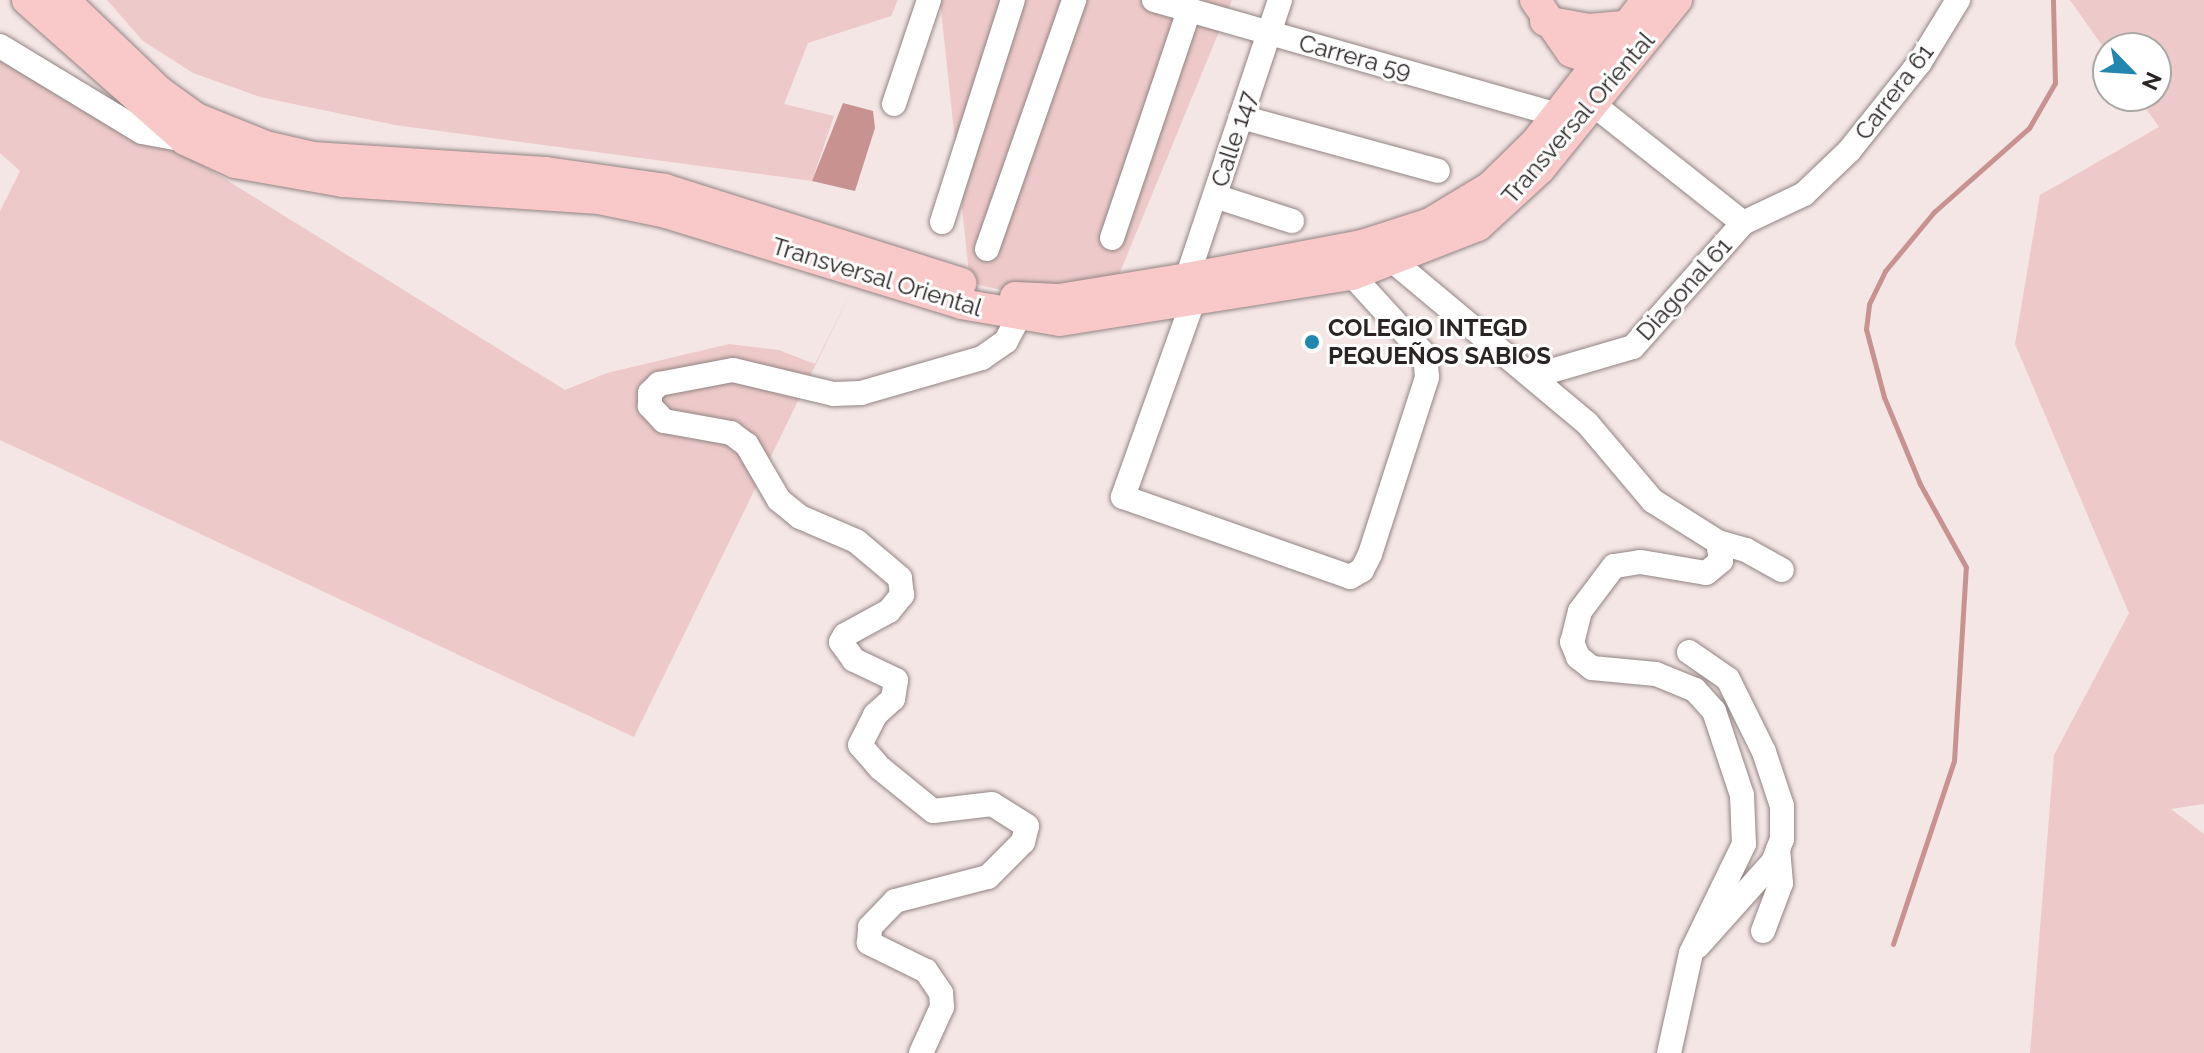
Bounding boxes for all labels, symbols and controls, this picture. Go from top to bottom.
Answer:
street label: Transversal Oriental [1495,26,1661,210]
street label: Carrera 59 [1296,28,1414,86]
north arrow [2092,32,2172,112]
street label: Carrera 61 [1849,38,1939,146]
text: N [2137,68,2167,94]
street label: Calle 147 [1205,88,1263,190]
street label: Transversal Oriental [768,231,986,323]
street label: Diagonal 61 [1630,231,1738,347]
place label: COLEGIO INTEGD PEQUEÑOS SABIOS [1328,314,1551,370]
marker: COLEGIO INTEGD PEQUEÑOS SABIOS [1303,333,1321,351]

